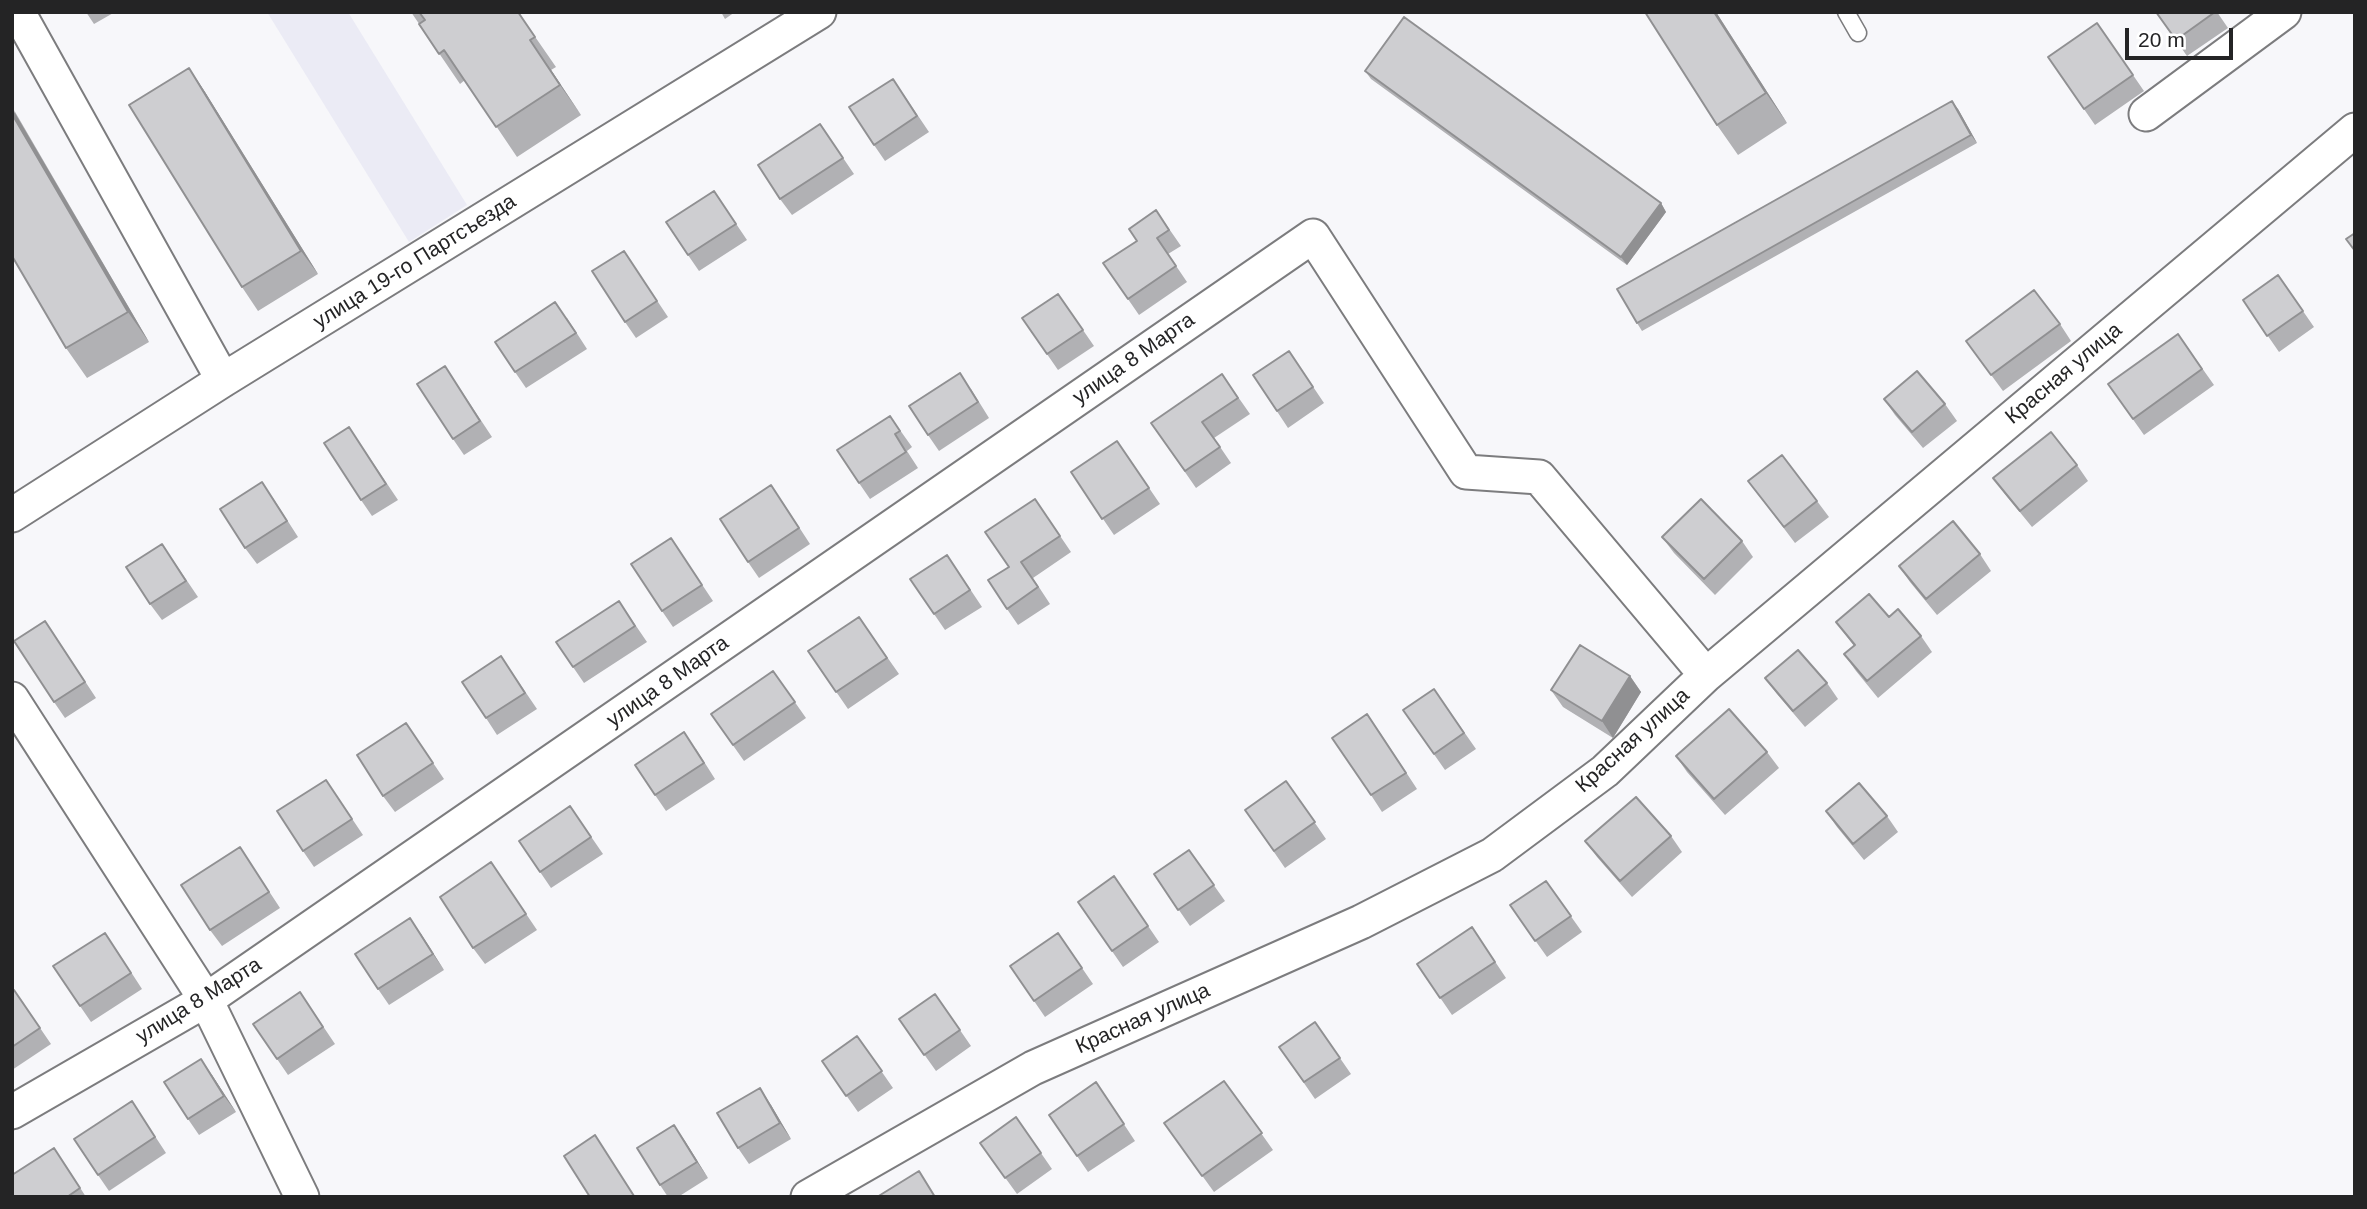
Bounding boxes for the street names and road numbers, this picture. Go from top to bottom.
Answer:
street label: улица 19-го Партсъезда [309,189,521,335]
street label: улица 8 Марта [1068,308,1200,410]
street label: Красная улица [2001,318,2127,430]
street label: улица 8 Марта [602,631,734,733]
street label: Красная улица [1571,683,1695,799]
street label: улица 8 Марта [132,952,266,1050]
street label: Красная улица [1072,978,1214,1060]

